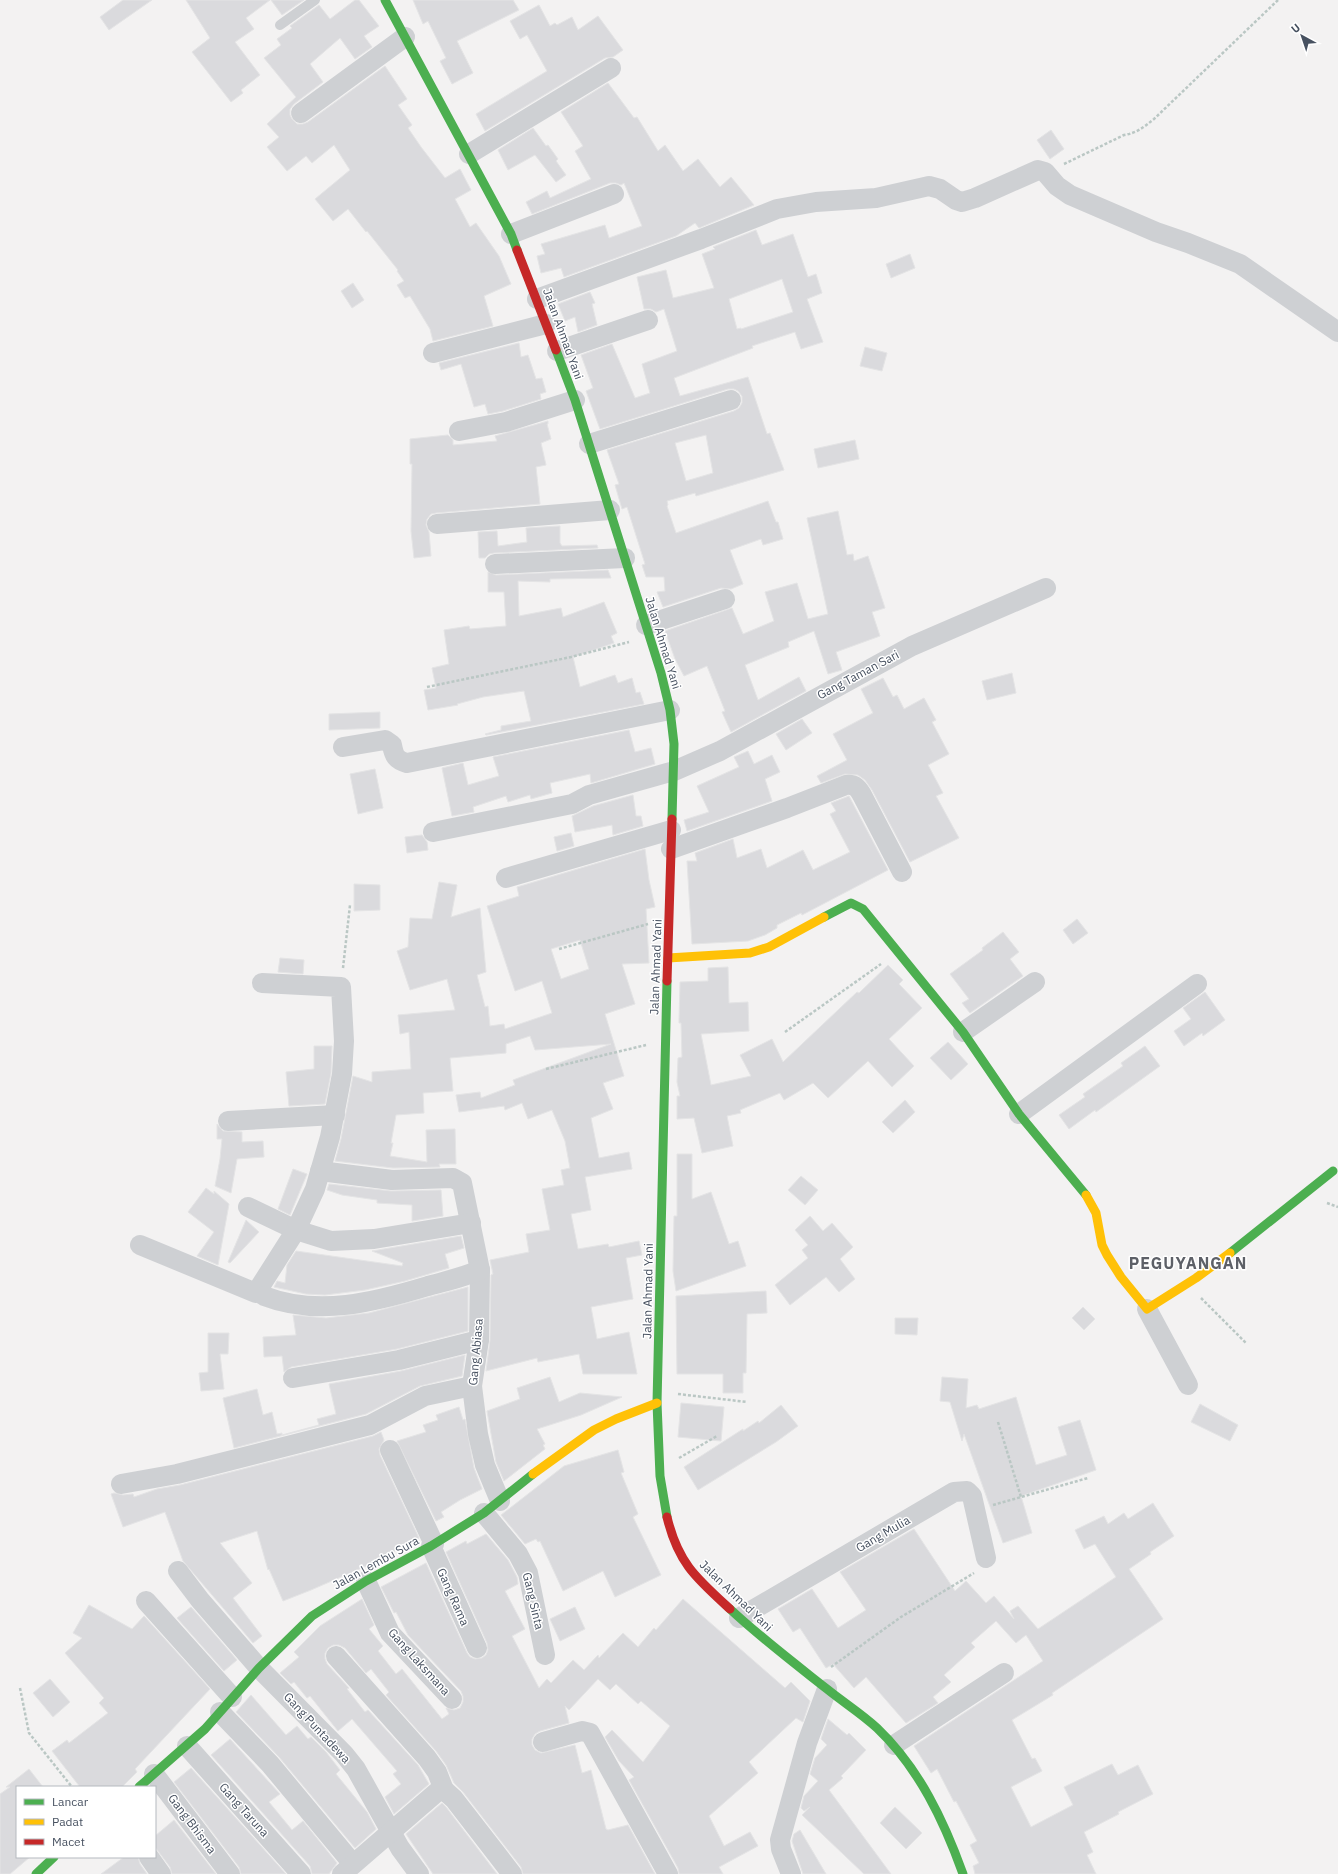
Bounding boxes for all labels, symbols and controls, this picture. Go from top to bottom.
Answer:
north arrow [1282,16,1322,56]
text: U [1288,21,1303,36]
street label: Jalan Ahmad Yani [540,286,587,381]
street label: Jalan Ahmad Yani [642,595,685,691]
street label: Gang Taman Sari [814,647,901,702]
street label: Jalan Ahmad Yani [646,919,665,1015]
street label: Jalan Ahmad Yani [639,1243,656,1339]
district label: PEGUYANGAN [1129,1253,1247,1273]
street label: Gang Abiasa [465,1317,486,1386]
street label: Gang Mulia [853,1512,913,1555]
street label: Jalan Lembu Sura [330,1532,422,1592]
street label: Jalan Ahmad Yani [697,1557,776,1634]
street label: Gang Rama [434,1566,473,1629]
street label: Gang Sinta [520,1571,547,1631]
street label: Gang Laksmana [385,1625,454,1699]
street label: Gang Puntadewa [281,1689,354,1767]
street label: Gang Taruna [216,1780,273,1840]
legend [16,1786,156,1858]
street label: Gang Bhisma [165,1791,220,1857]
text: Lancar [52,1794,89,1809]
text: Padat [52,1814,83,1829]
text: Macet [52,1834,85,1849]

